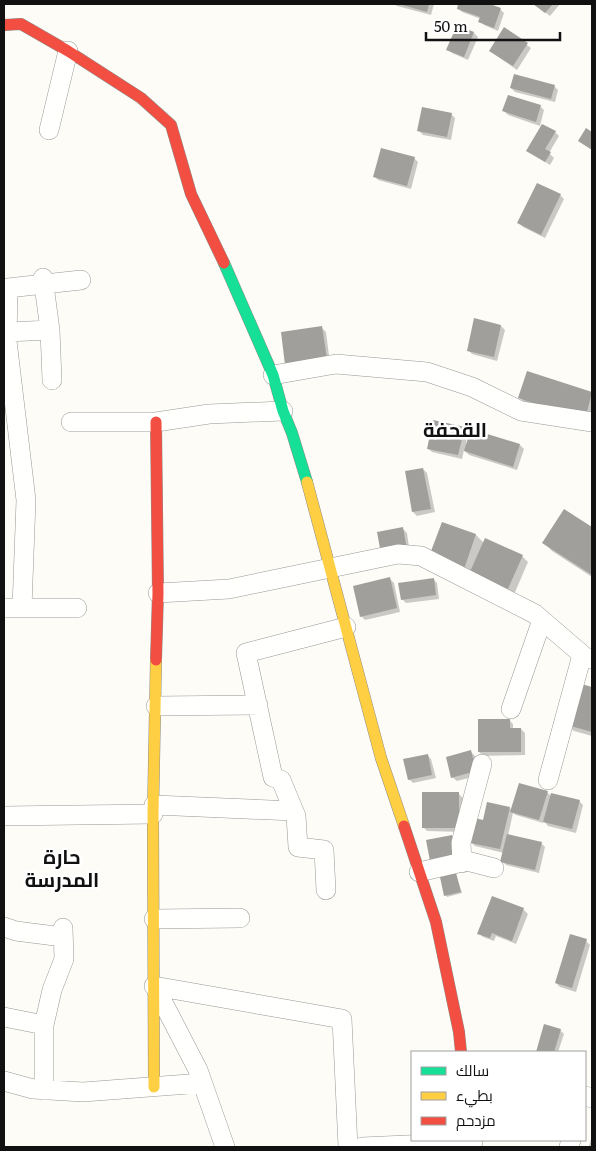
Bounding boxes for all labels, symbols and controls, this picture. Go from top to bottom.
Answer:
scale bar [426,10,560,42]
text: 50 m [434,14,468,37]
district label: القحفة [423,413,487,443]
district label: حارة المدرسة [25,840,99,893]
legend [411,1051,586,1141]
text: سالك [456,1058,489,1081]
text: بطيء [456,1083,493,1108]
text: مزدحم [456,1108,496,1131]

